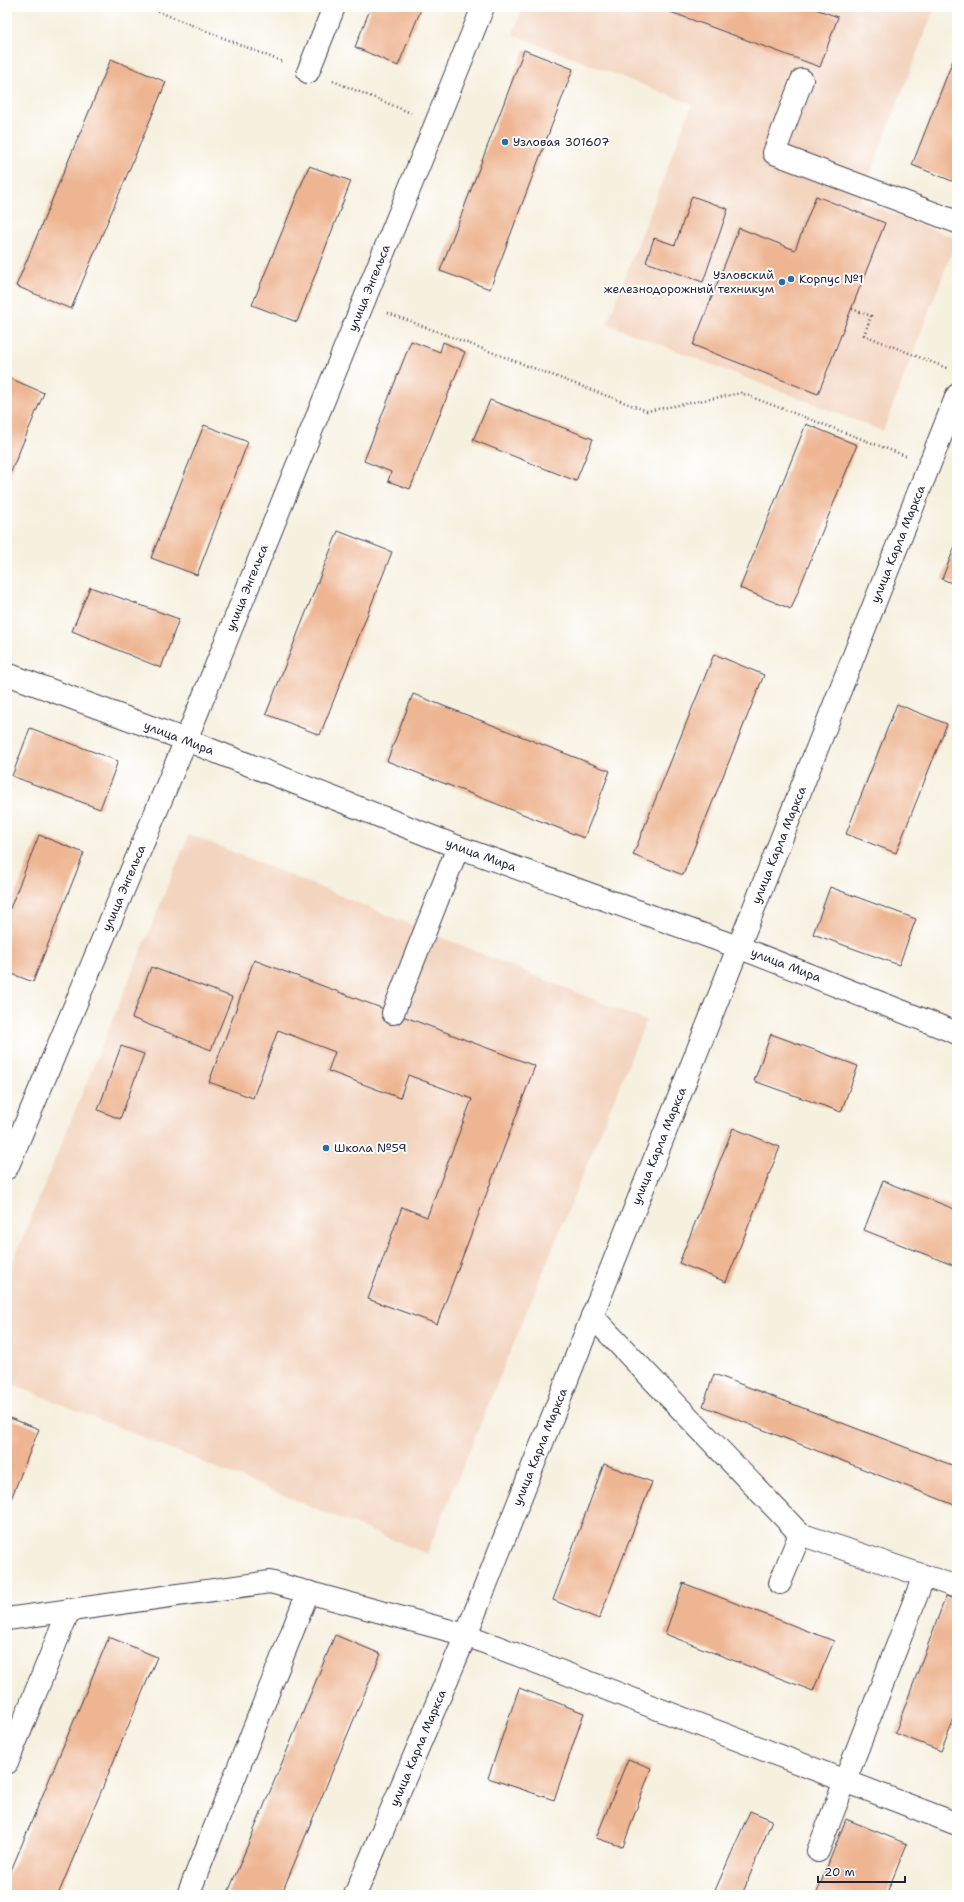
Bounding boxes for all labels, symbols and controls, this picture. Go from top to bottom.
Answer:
place label: Узловая 301607 [513,134,609,150]
marker: Узловая 301607 [500,137,510,147]
street label: улица Энгельса [344,242,394,334]
place label: Узловский железнодорожный техникум [604,267,774,297]
place label: Корпус №1 [799,271,864,287]
marker: Корпус №1 [786,274,796,284]
marker: Узловский железнодорожный техникум [777,277,787,287]
street label: улица Карла Маркса [867,482,929,605]
street label: улица Энгельса [222,542,272,634]
street label: улица Мира [142,717,217,759]
street label: улица Карла Маркса [748,783,810,906]
street label: улица Мира [444,835,519,875]
street label: улица Энгельса [99,842,150,934]
street label: улица Мира [749,944,824,986]
street label: улица Карла Маркса [628,1084,690,1207]
place label: Школа №59 [334,1140,407,1156]
marker: Школа №59 [321,1143,331,1153]
street label: улица Карла Маркса [509,1385,571,1508]
street label: улица Карла Маркса [386,1687,450,1809]
scale bar [818,1858,905,1884]
text: 20 m [824,1864,855,1880]

